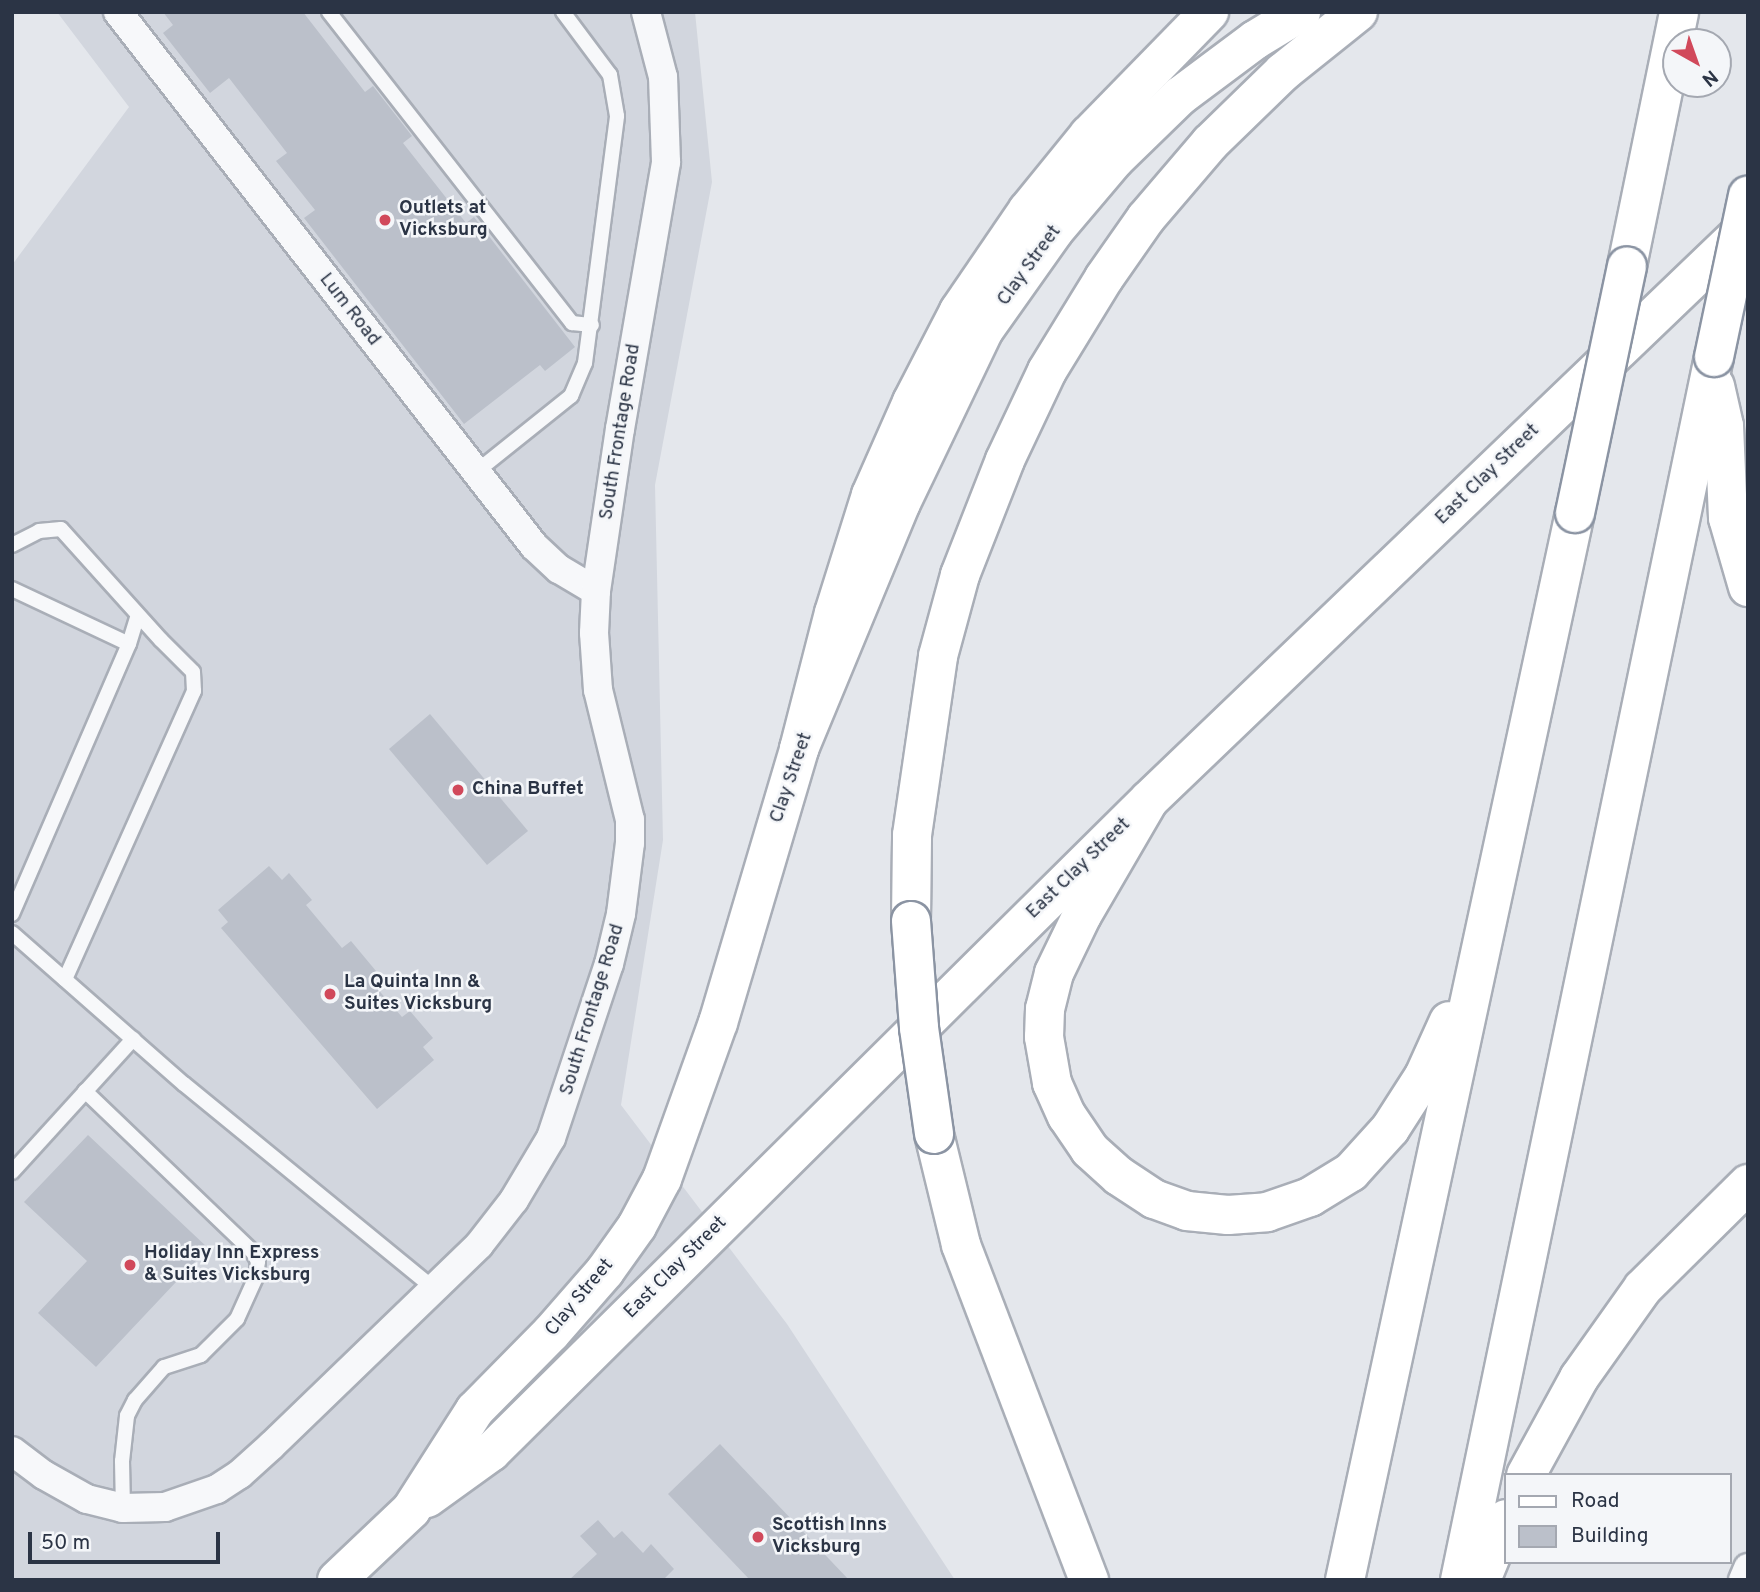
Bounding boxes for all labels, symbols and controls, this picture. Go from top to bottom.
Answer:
north arrow [1662,28,1732,98]
text: N [1696,64,1722,91]
place label: Outlets at Vicksburg [399,198,488,242]
marker: Outlets at Vicksburg [377,212,393,228]
street label: Clay Street [993,221,1067,311]
street label: Lum Road [314,269,384,351]
street label: South Frontage Road [596,342,646,522]
street label: East Clay Street [1431,420,1545,530]
street label: Clay Street [766,730,818,826]
place label: China Buffet [472,779,584,801]
marker: China Buffet [450,782,466,798]
street label: East Clay Street [1022,814,1136,924]
street label: South Frontage Road [556,922,630,1098]
place label: La Quinta Inn & Suites Vicksburg [344,972,493,1016]
marker: La Quinta Inn & Suites Vicksburg [322,986,338,1002]
street label: East Clay Street [620,1212,732,1324]
place label: Holiday Inn Express & Suites Vicksburg [144,1243,319,1287]
street label: Clay Street [541,1255,619,1341]
marker: Holiday Inn Express & Suites Vicksburg [122,1257,138,1273]
legend [1504,1473,1732,1564]
text: Road [1571,1488,1620,1515]
place label: Scottish Inns Vicksburg [772,1515,887,1559]
scale bar [32,1518,224,1562]
text: Building [1571,1523,1649,1550]
marker: Scottish Inns Vicksburg [750,1529,766,1545]
text: 50 m [41,1530,90,1557]

